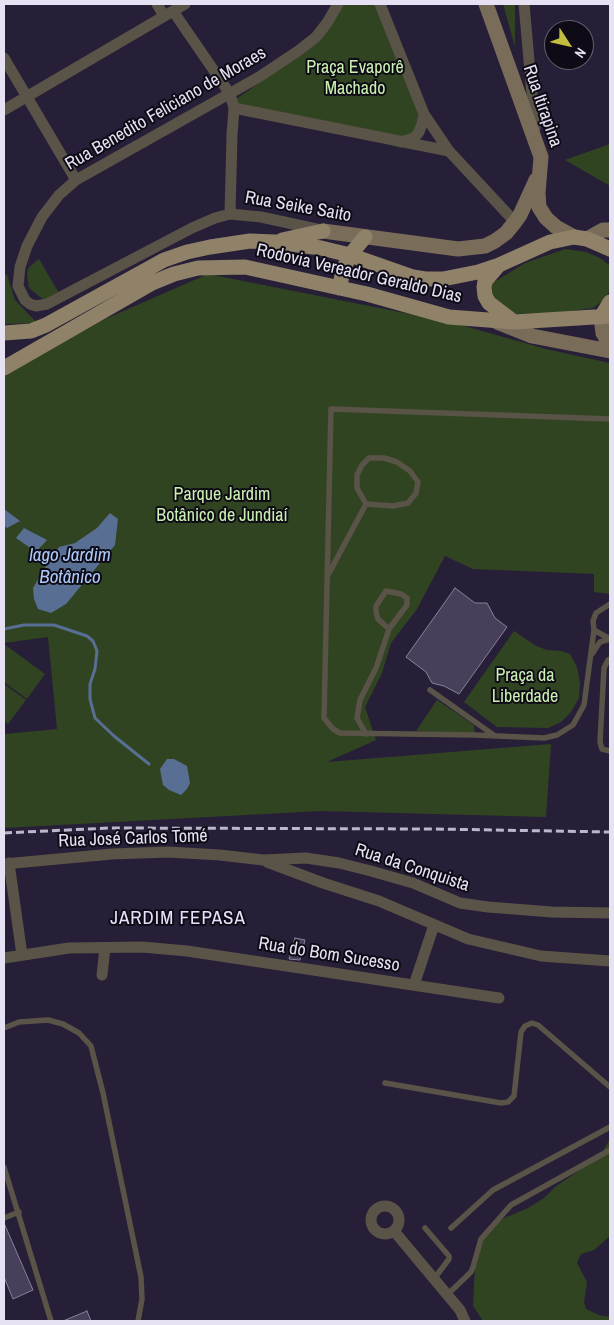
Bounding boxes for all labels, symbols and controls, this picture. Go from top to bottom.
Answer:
north arrow [544,20,594,70]
street label: Rua Benedito Feliciano de Moraes [62,43,270,175]
text: N [571,44,590,62]
park label: Praça Evaporê Machado [306,57,404,100]
street label: Rua Itirapina [518,62,566,150]
street label: Rua Seike Saito [243,187,353,227]
street label: Rodovia Vereador Geraldo Dias [254,240,464,308]
park label: Parque Jardim Botânico de Jundiaí [156,484,288,526]
water label: lago Jardim Botânico [29,545,111,589]
park label: Praça da Liberdade [492,665,558,708]
street label: Rua José Carlos Tomé [58,826,208,852]
street label: Rua da Conquista [352,839,472,897]
district label: JARDIM FEPASA [109,908,247,930]
street label: Rua do Bom Sucesso [257,933,401,977]

